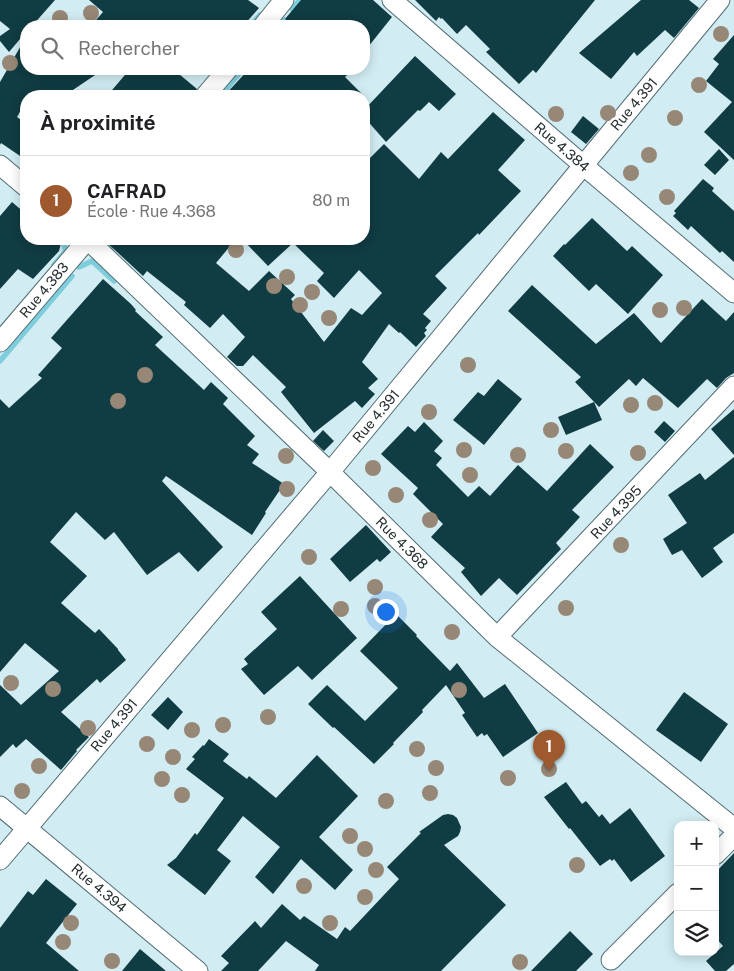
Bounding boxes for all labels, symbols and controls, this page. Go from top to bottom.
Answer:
search box [20,20,370,75]
icon: search [38,34,66,62]
text: Rechercher [78,37,180,59]
street label: Rue 4.391 [607,74,661,134]
text: À proximité [40,110,156,135]
street label: Rue 4.384 [531,119,593,175]
text: CAFRAD [87,180,167,202]
text: 1 [53,191,59,210]
text: 80 m [312,191,350,210]
text: École · Rue 4.368 [87,202,216,221]
street label: Rue 4.383 [16,259,72,321]
street label: Rue 4.391 [349,386,403,446]
street label: Rue 4.395 [587,482,645,542]
street label: Rue 4.368 [373,514,431,572]
your location [373,599,399,625]
street label: Rue 4.391 [87,695,141,755]
pin: 1 [533,730,565,771]
map controls [674,821,719,956]
button: + [674,821,719,866]
street label: Rue 4.394 [68,860,130,916]
button: − [674,866,719,911]
button: layers [674,911,719,956]

